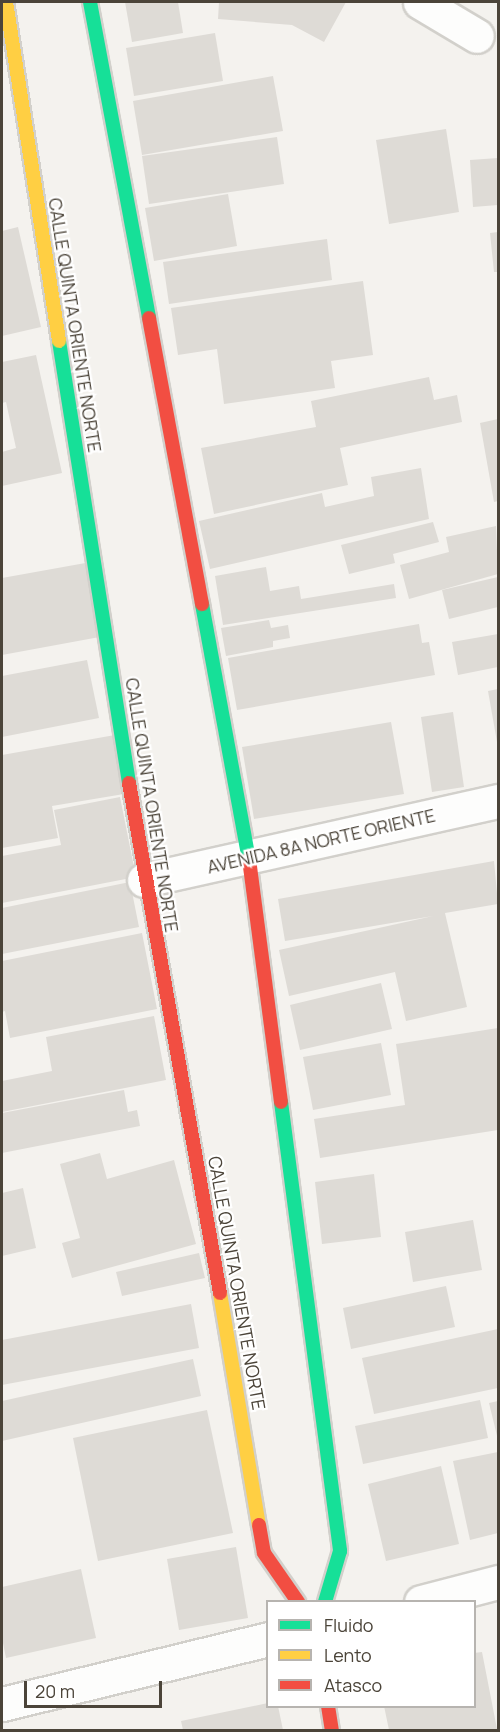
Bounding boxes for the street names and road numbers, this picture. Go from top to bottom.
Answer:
street label: CALLE QUINTA ORIENTE NORTE [44,196,106,454]
street label: CALLE QUINTA ORIENTE NORTE [121,676,183,934]
street label: AVENIDA 8A NORTE ORIENTE [205,804,437,878]
street label: CALLE QUINTA ORIENTE NORTE [204,1154,270,1412]

